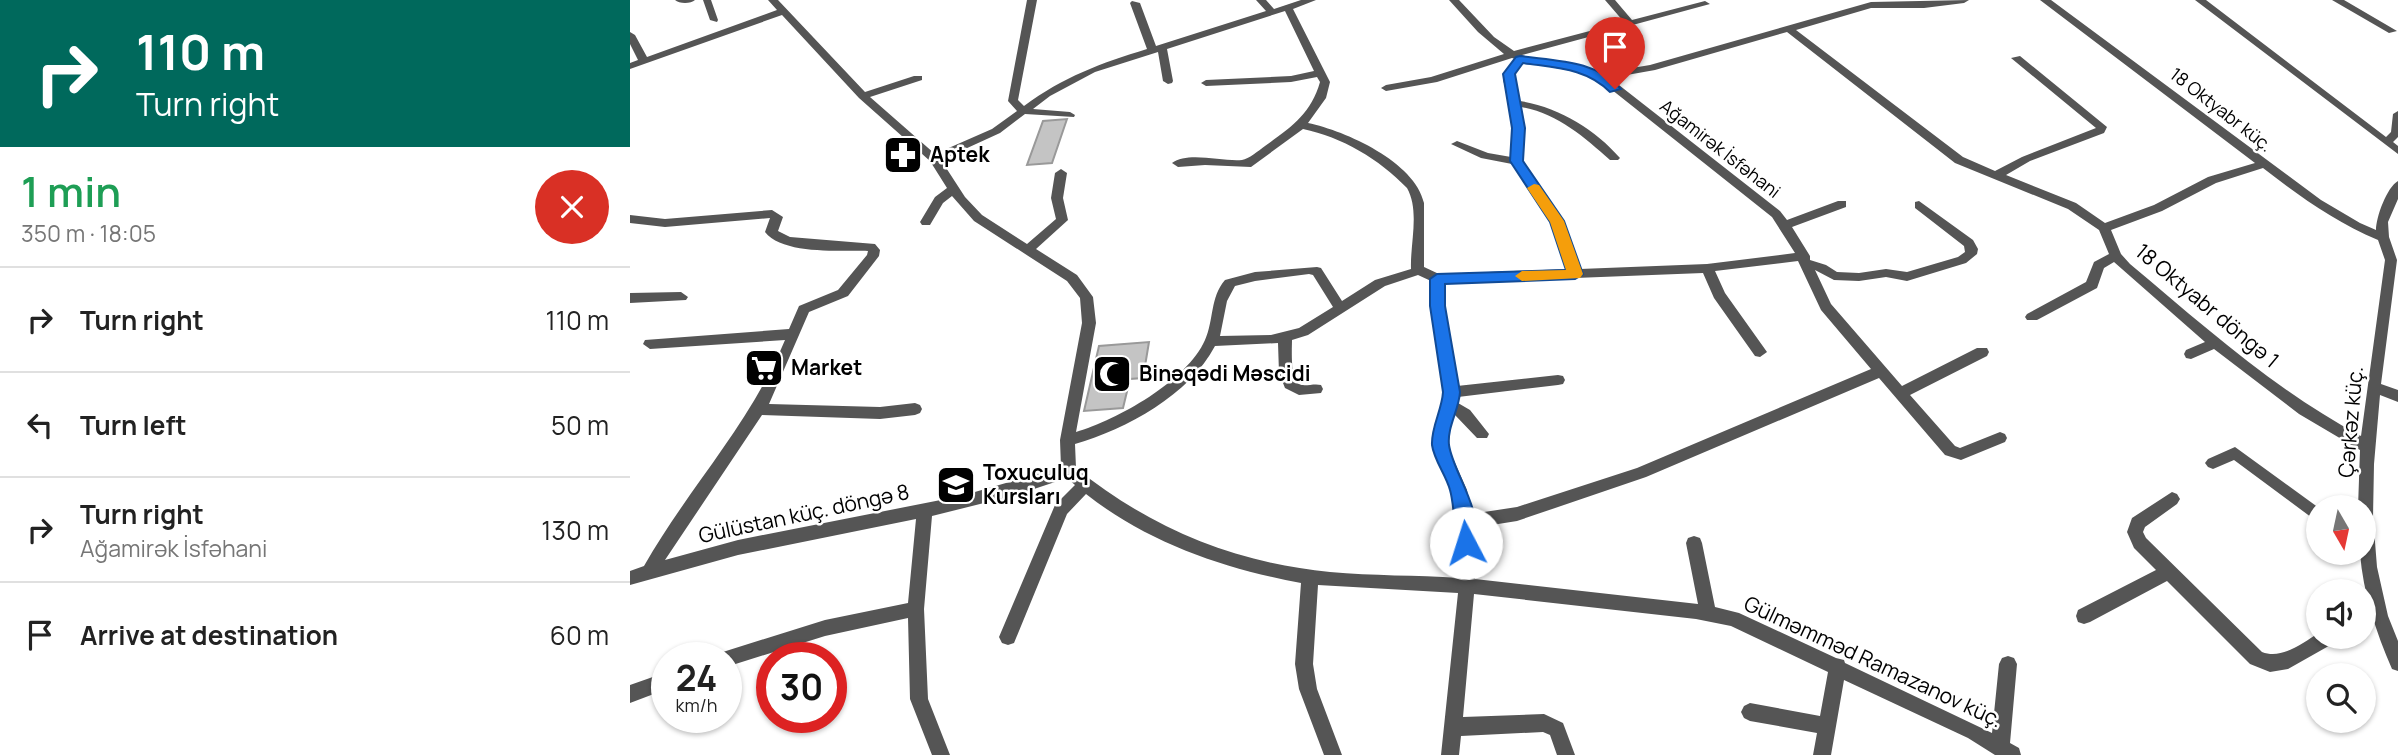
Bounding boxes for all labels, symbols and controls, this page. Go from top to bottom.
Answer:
pin [1585,17,1645,89]
text: 110 m [136,18,265,85]
icon: right [21,28,112,119]
icon: arrive [1596,28,1634,66]
street label: 18 Oktyabr küç. [2166,62,2278,157]
text: Turn right [136,82,279,126]
street label: Ağamirək İsfəhani [1655,94,1786,203]
pharmacy icon: Aptek [882,134,924,176]
place label: Aptek [930,140,990,168]
text: 1 min [21,162,121,220]
button: close [535,170,609,244]
text: 350 m · 18:05 [21,217,156,249]
street label: 18 Oktyabr döngə 1 [2130,237,2285,374]
icon: right [21,301,59,339]
text: Turn right [80,302,204,338]
text: 110 m [546,302,609,338]
supermarket icon: Market [743,347,785,389]
place label: Market [791,353,862,381]
mosque icon: Binəqədi Məscidi [1091,353,1133,395]
place label: Binəqədi Məscidi [1139,359,1311,387]
street label: Çərkəz küç. [2331,365,2369,479]
icon: left [21,406,59,444]
text: Turn left [80,407,187,443]
text: 50 m [551,407,609,443]
place label: Toxuculuq Kursları [983,458,1089,510]
school or university icon: Toxuculuq Kursları [935,464,977,506]
street label: Gülüstan küç. döngə 8 [696,477,912,549]
north arrow [2306,495,2376,565]
map controls [2306,495,2376,733]
text: Turn right [80,496,204,532]
position arrow [1429,506,1503,580]
icon: right [21,511,59,549]
text: 130 m [541,512,609,548]
text: Ağamirək İsfəhani [80,532,267,564]
button: sound [2306,579,2376,649]
street label: Gülməmməd Ramazanov küç. [1740,589,2007,733]
icon: arrive [21,616,59,654]
text: Arrive at destination [80,617,338,653]
text: 60 m [550,617,609,653]
speed limit sign: 30 [756,642,847,733]
text: 24 [676,654,717,702]
button: search [2306,663,2376,733]
text: km/h [676,693,717,717]

